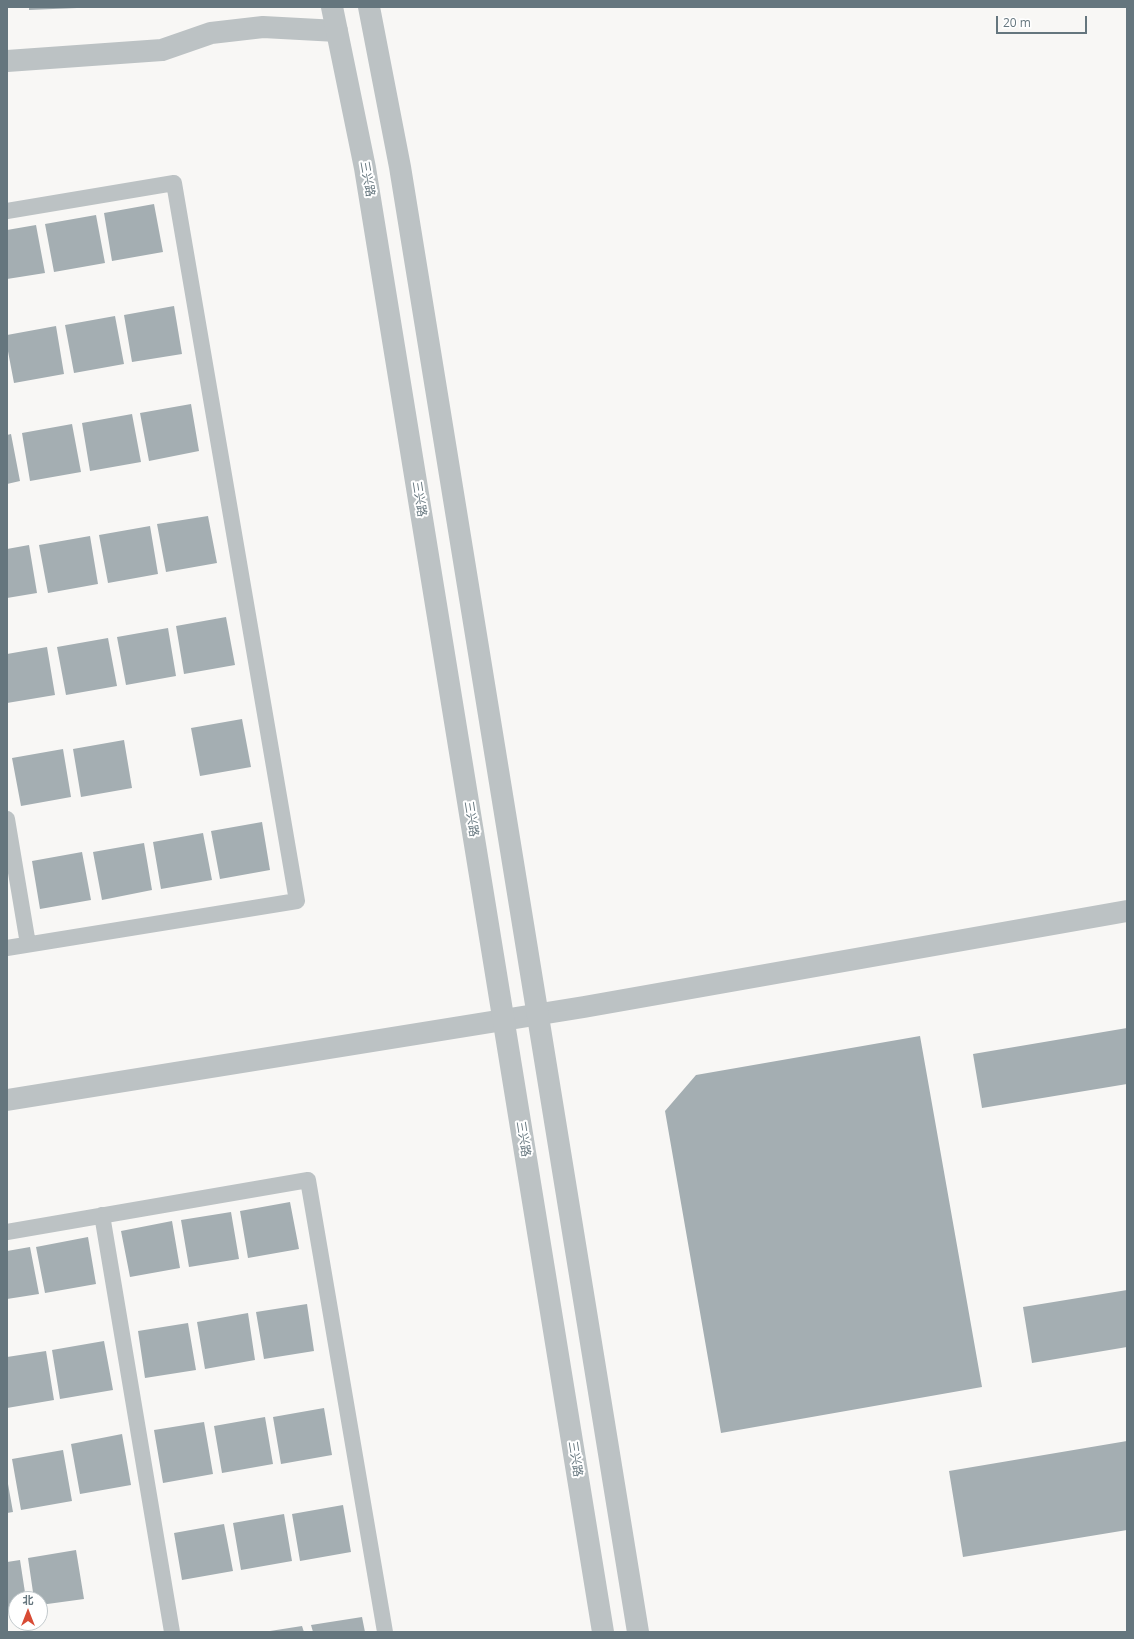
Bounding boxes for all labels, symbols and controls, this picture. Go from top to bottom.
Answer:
scale bar [998,8,1089,34]
text: 20 m [1003,14,1031,31]
street label: 三兴路 [357,160,377,198]
street label: 三兴路 [409,480,429,518]
street label: 三兴路 [461,800,481,838]
street label: 三兴路 [513,1120,533,1158]
street label: 三兴路 [565,1440,585,1478]
north arrow [8,1591,48,1631]
text: 北 [23,1592,34,1607]

